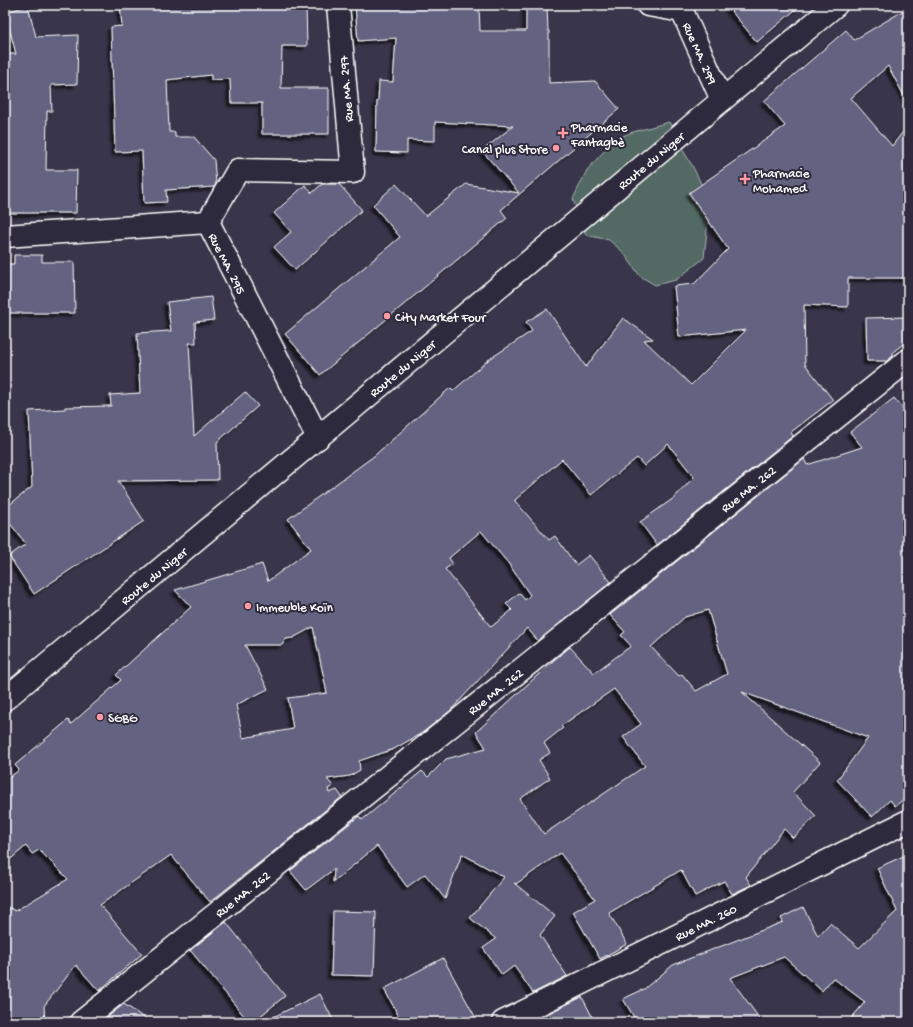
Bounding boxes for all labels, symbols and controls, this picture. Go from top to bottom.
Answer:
street label: Rue MA. 299 [678,21,719,88]
street label: Rue MA. 297 [337,54,358,122]
place label: Pharmacie Fantagbè [570,121,628,151]
marker: Pharmacie Fantagbè [558,128,568,138]
street label: Route du Niger [616,129,689,194]
place label: Canal plus Store [462,143,548,158]
marker: Canal plus Store [551,143,561,153]
place label: Pharmacie Mohamed [752,167,810,197]
marker: Pharmacie Mohamed [740,174,750,184]
street label: Rue MA. 295 [204,231,248,297]
marker: City Market Four [382,311,392,321]
place label: City Market Four [395,311,487,326]
street label: Route du Niger [367,337,441,401]
street label: Rue MA. 262 [719,463,780,517]
street label: Route du Niger [119,544,192,609]
marker: Immeuble Koïn [243,601,253,611]
place label: Immeuble Koïn [256,601,334,616]
street label: Rue MA. 262 [466,666,527,719]
marker: SGBG [95,712,105,722]
place label: SGBG [108,712,138,727]
street label: Rue MA. 262 [213,868,274,922]
street label: Rue MA. 260 [673,902,740,945]

